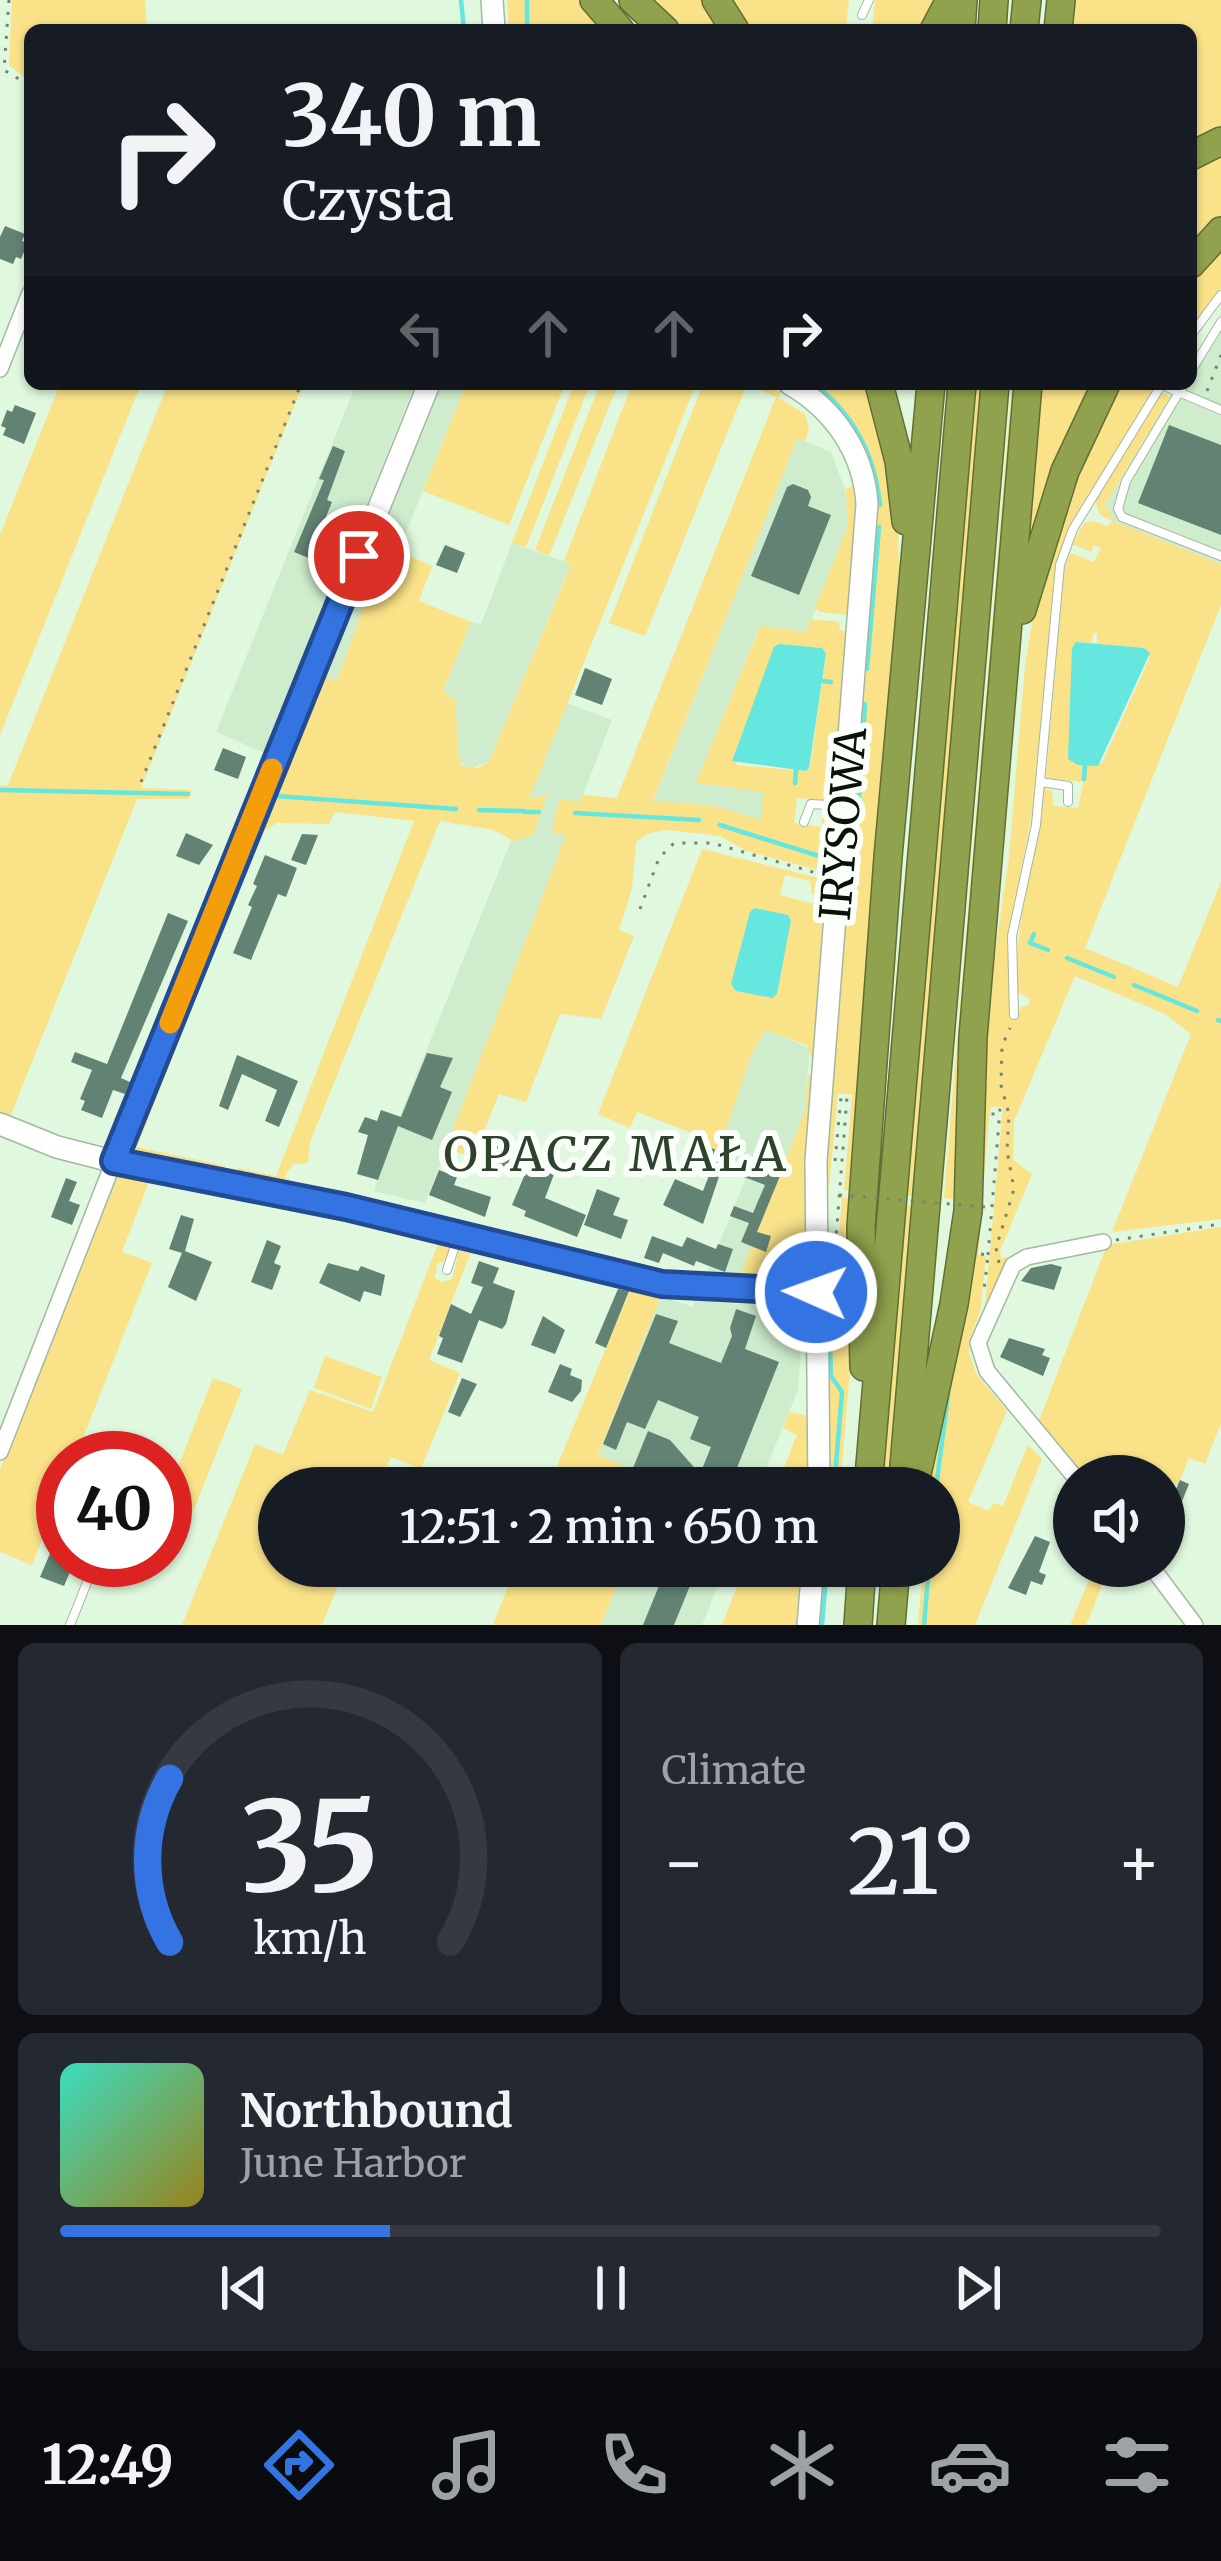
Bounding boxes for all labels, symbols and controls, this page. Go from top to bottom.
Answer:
text: 340 m [282,63,541,169]
icon: right [84,72,240,228]
text: Czysta [282,167,454,235]
icon: left [389,300,455,366]
icon: ahead [515,300,581,366]
icon: ahead [641,300,707,366]
icon: right [767,300,833,366]
pin [308,505,410,607]
icon: arrive [326,523,392,589]
street label: IRYSOWA [809,725,877,922]
district label: OPACZ MAŁA [443,1124,789,1184]
position arrow [753,1229,879,1355]
speed limit sign: 40 [36,1431,192,1587]
map controls [1053,1455,1185,1587]
button: sound [1053,1455,1185,1587]
text: 12:51 · 2 min · 650 m [400,1499,818,1555]
text: Climate [662,1746,806,1795]
text: 35 [240,1768,379,1925]
text: 21° [847,1805,975,1919]
text: − [662,1821,706,1904]
text: + [1117,1821,1161,1904]
text: km/h [253,1912,367,1966]
text: Northbound [240,2083,513,2139]
text: June Harbor [240,2139,466,2188]
icon: previous [211,2255,277,2321]
icon: pause [578,2255,644,2321]
icon: next [945,2255,1011,2321]
icon: directions [257,2423,341,2507]
icon: music [425,2423,509,2507]
icon: phone [592,2423,676,2507]
icon: climate [760,2423,844,2507]
icon: car [928,2423,1012,2507]
icon: filters [1095,2423,1179,2507]
text: 12:49 [42,2431,174,2499]

